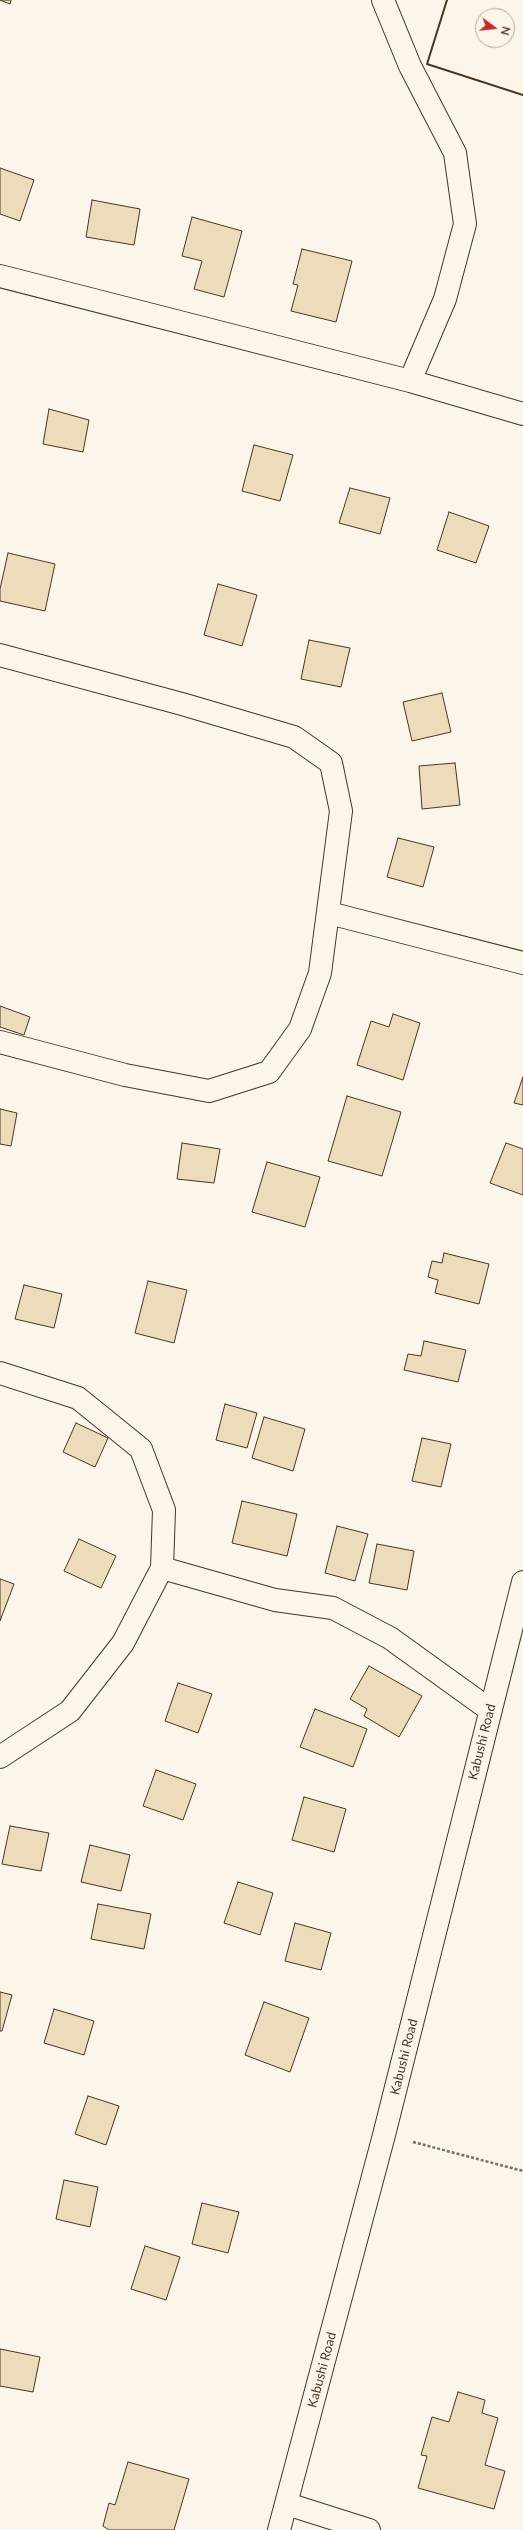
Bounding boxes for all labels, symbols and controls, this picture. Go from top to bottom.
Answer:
north arrow [475,8,515,48]
text: N [499,25,513,37]
street label: Kabushi Road [465,1702,499,1782]
street label: Kabushi Road [387,2017,421,2097]
street label: Kabushi Road [304,2330,340,2410]

